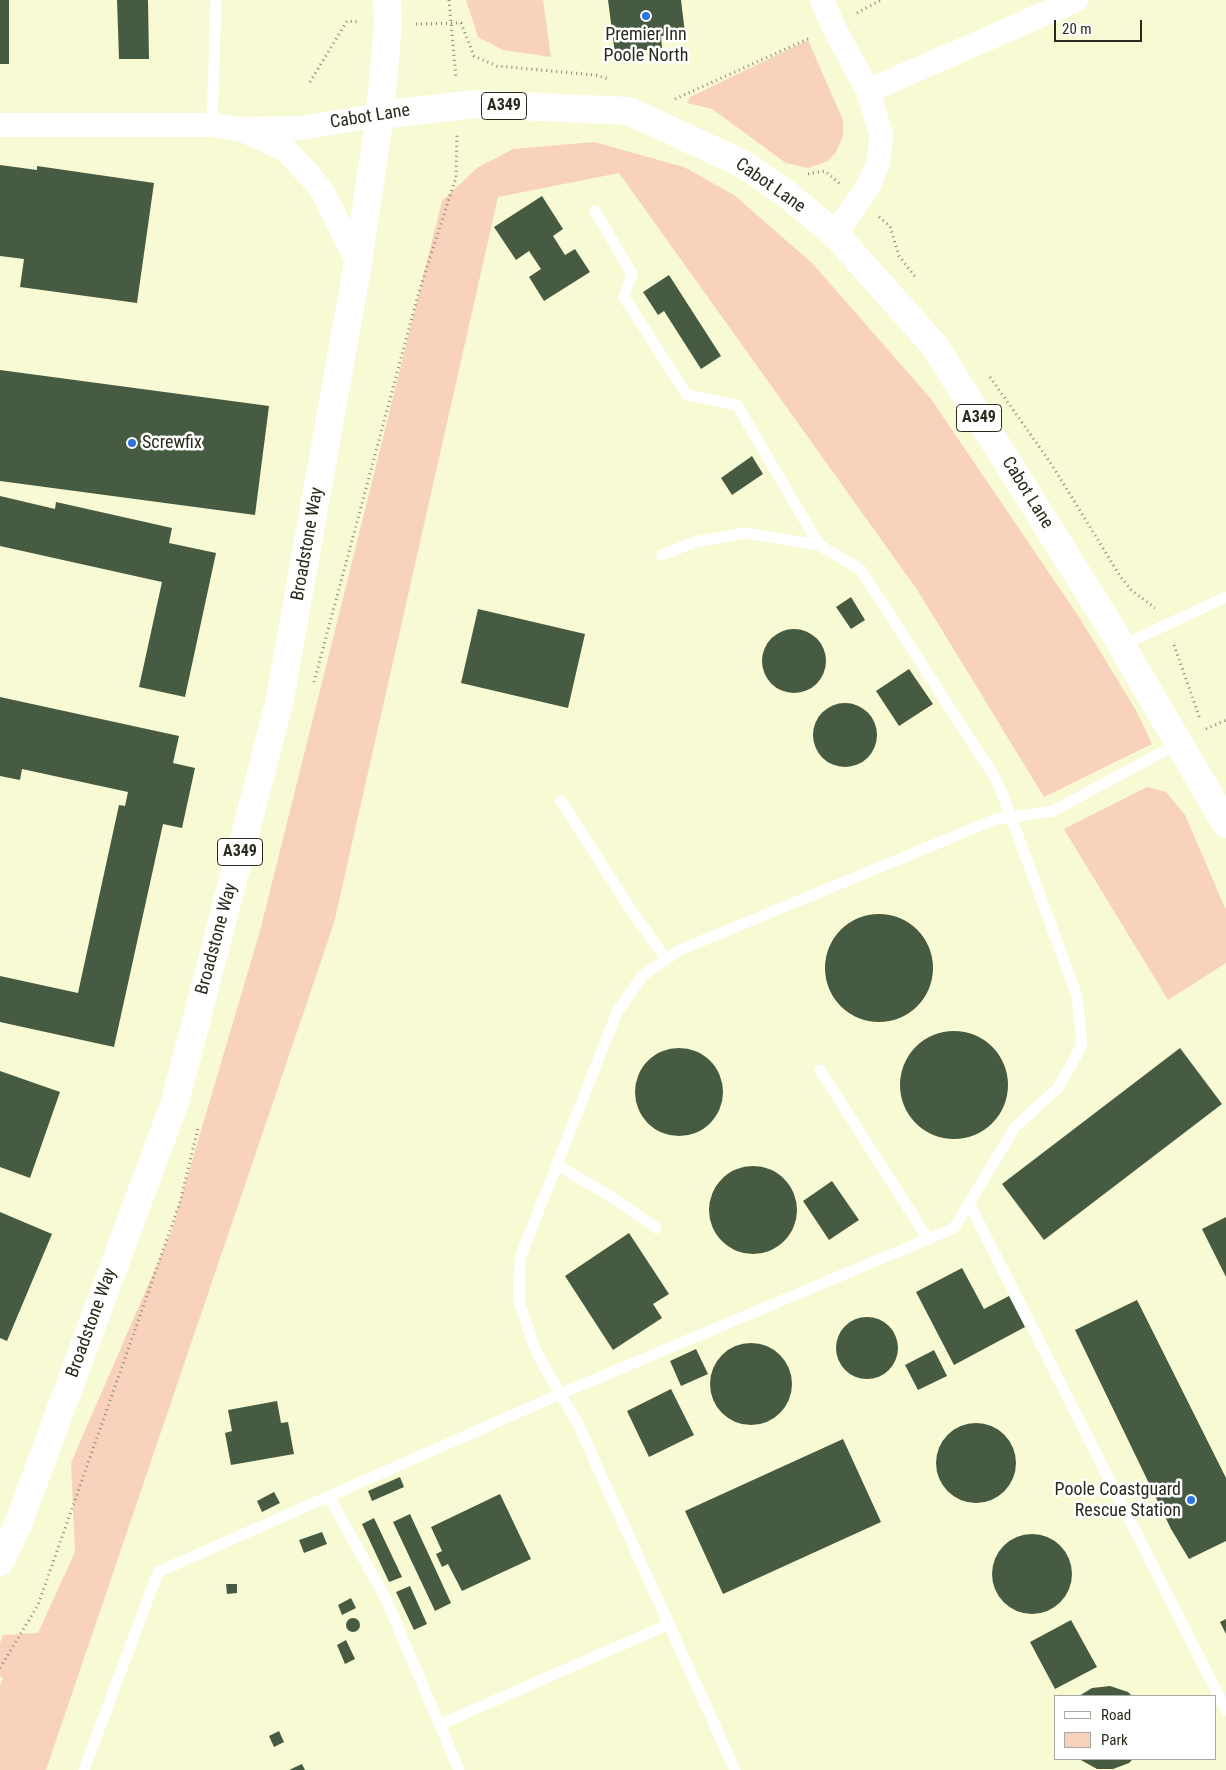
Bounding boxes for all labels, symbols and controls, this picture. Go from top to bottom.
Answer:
marker: Premier Inn Poole North [640,10,652,22]
scale bar [1056,10,1144,42]
text: 20 m [1062,20,1092,38]
place label: Premier Inn Poole North [604,24,688,66]
road number: A349 [482,92,526,120]
street label: Cabot Lane [329,100,411,134]
street label: Cabot Lane [731,154,809,218]
road number: A349 [956,404,1002,432]
place label: Screwfix [142,432,202,454]
marker: Screwfix [126,437,138,449]
street label: Cabot Lane [997,453,1057,533]
street label: Broadstone Way [287,486,329,602]
road number: A349 [218,839,262,866]
street label: Broadstone Way [192,881,242,997]
street label: Broadstone Way [62,1265,122,1381]
place label: Poole Coastguard Rescue Station [1055,1479,1181,1522]
marker: Poole Coastguard Rescue Station [1185,1494,1197,1506]
legend [1054,1695,1216,1760]
text: Road [1101,1706,1131,1724]
text: Park [1101,1731,1128,1749]

